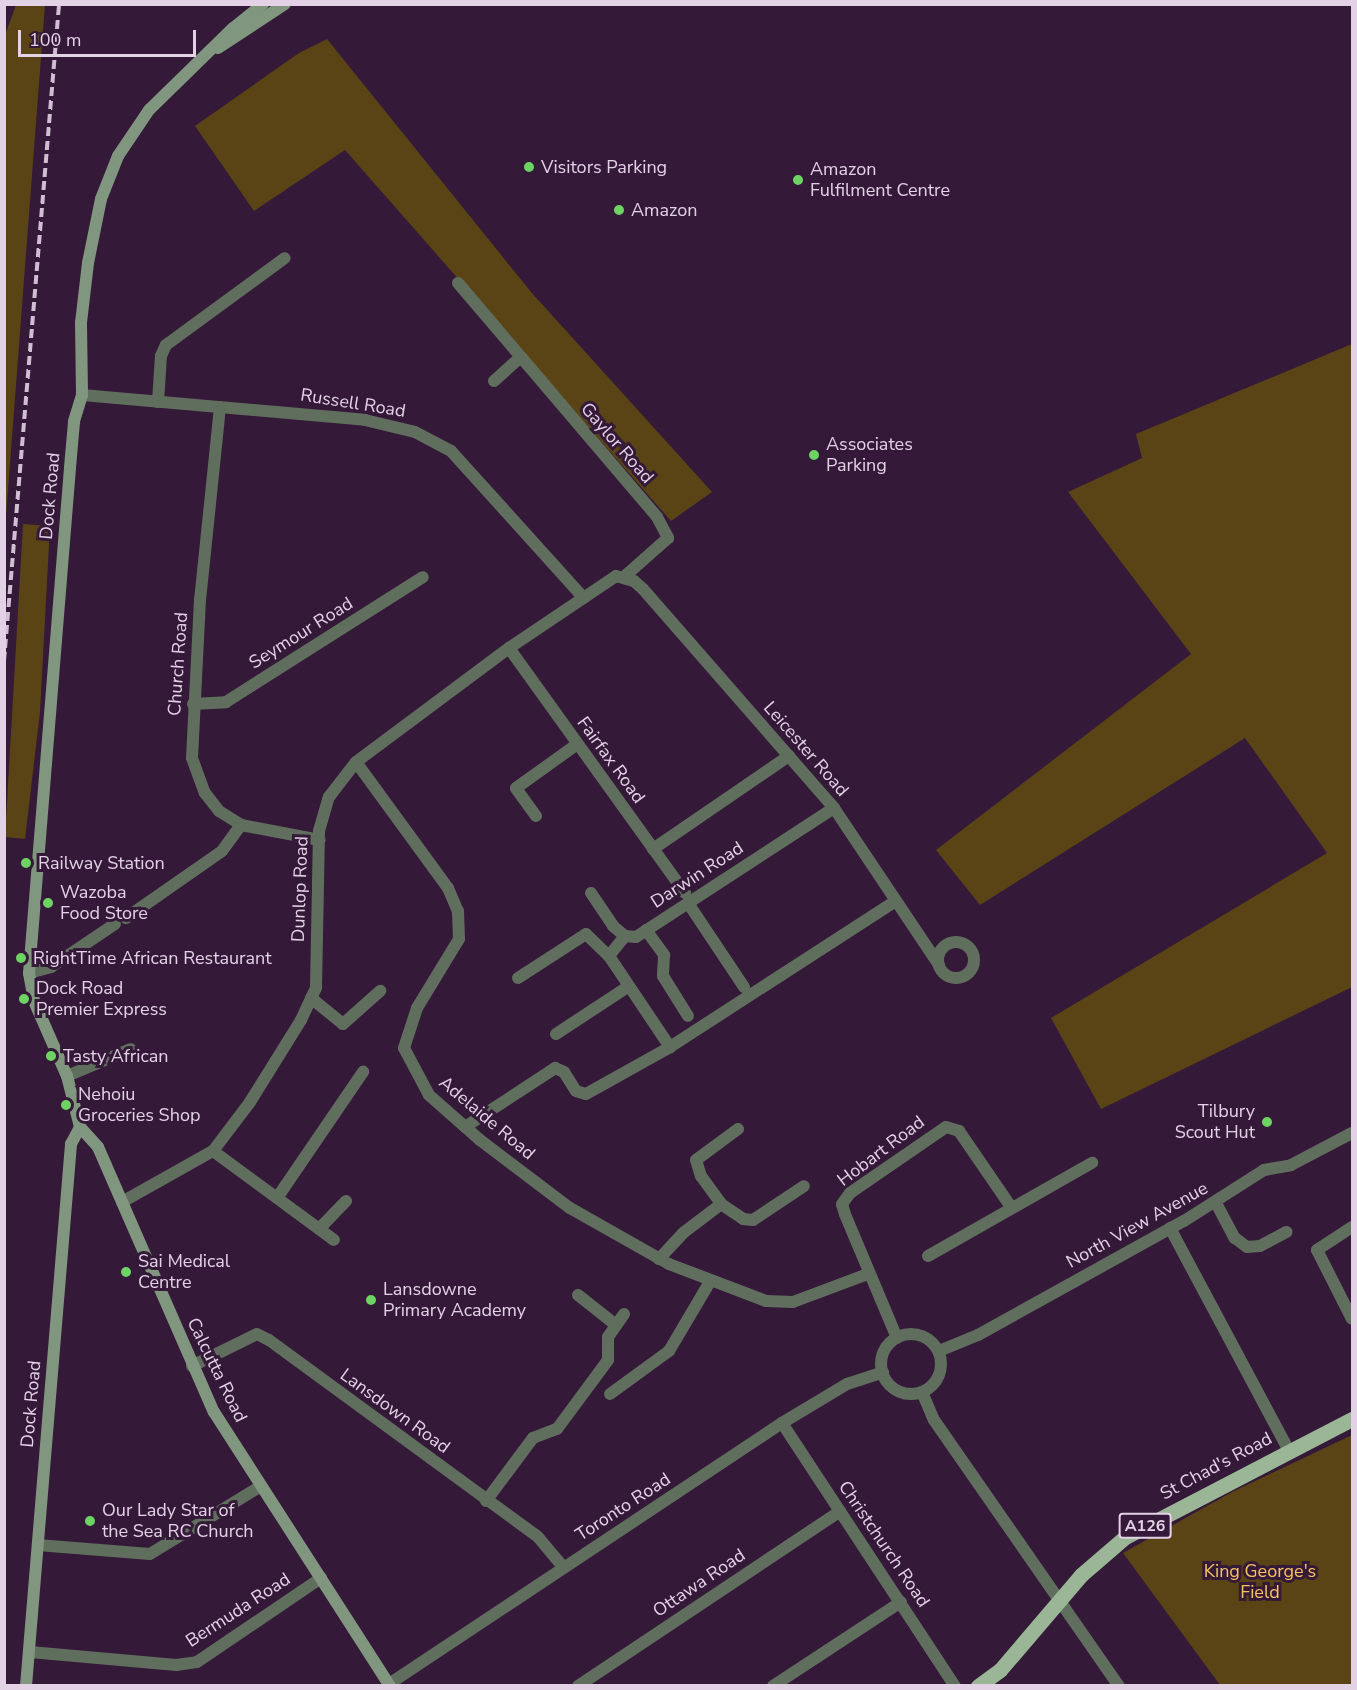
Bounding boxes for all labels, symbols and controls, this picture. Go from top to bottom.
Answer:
scale bar [21,18,200,56]
text: 100 m [29,28,81,52]
place label: Visitors Parking [541,156,667,178]
place label: Amazon Fulfilment Centre [810,159,950,201]
marker: Visitors Parking [522,160,536,174]
marker: Amazon Fulfilment Centre [791,173,805,187]
place label: Amazon [631,199,697,221]
marker: Amazon [612,203,626,217]
street label: Russell Road [299,384,407,422]
street label: Gaylor Road [576,398,658,488]
place label: Associates Parking [826,434,913,476]
marker: Associates Parking [807,448,821,462]
street label: Dock Road [35,452,65,540]
street label: Seymour Road [245,593,357,673]
street label: Church Road [164,611,192,717]
street label: Leicester Road [759,697,853,801]
street label: Fairfax Road [572,713,650,807]
street label: Dunlop Road [287,836,313,942]
street label: Darwin Road [647,837,747,913]
place label: Railway Station [38,852,165,874]
marker: Railway Station [19,856,33,870]
place label: Wazoba Food Store [60,882,148,924]
marker: Wazoba Food Store [41,896,55,910]
place label: RightTime African Restaurant [33,947,272,969]
marker: RightTime African Restaurant [14,951,28,965]
place label: Dock Road Premier Express [36,978,167,1020]
marker: Dock Road Premier Express [17,992,31,1006]
place label: Tasty African [63,1045,168,1067]
marker: Tasty African [44,1049,58,1063]
street label: Adelaide Road [435,1072,539,1164]
place label: Nehoiu Groceries Shop [78,1084,200,1126]
marker: Nehoiu Groceries Shop [59,1098,73,1112]
place label: Tilbury Scout Hut [1175,1101,1255,1144]
street label: Hobart Road [833,1111,929,1191]
marker: Tilbury Scout Hut [1260,1115,1274,1129]
street label: North View Avenue [1062,1177,1212,1273]
place label: Sai Medical Centre [138,1251,230,1294]
marker: Sai Medical Centre [119,1265,133,1279]
place label: Lansdowne Primary Academy [383,1279,526,1322]
marker: Lansdowne Primary Academy [364,1293,378,1307]
street label: Calcutta Road [182,1314,252,1426]
street label: Dock Road [16,1360,46,1448]
street label: Lansdown Road [336,1364,454,1458]
street label: St Chad's Road [1156,1427,1276,1505]
street label: Toronto Road [572,1468,674,1546]
street label: Christchurch Road [834,1477,934,1611]
place label: Our Lady Star of the Sea RC Church [102,1500,254,1543]
road number: A126 [1118,1513,1172,1539]
marker: Our Lady Star of the Sea RC Church [83,1514,97,1528]
street label: Ottawa Road [649,1544,749,1622]
park label: King George's Field [1204,1561,1316,1604]
street label: Bermuda Road [182,1568,294,1652]

